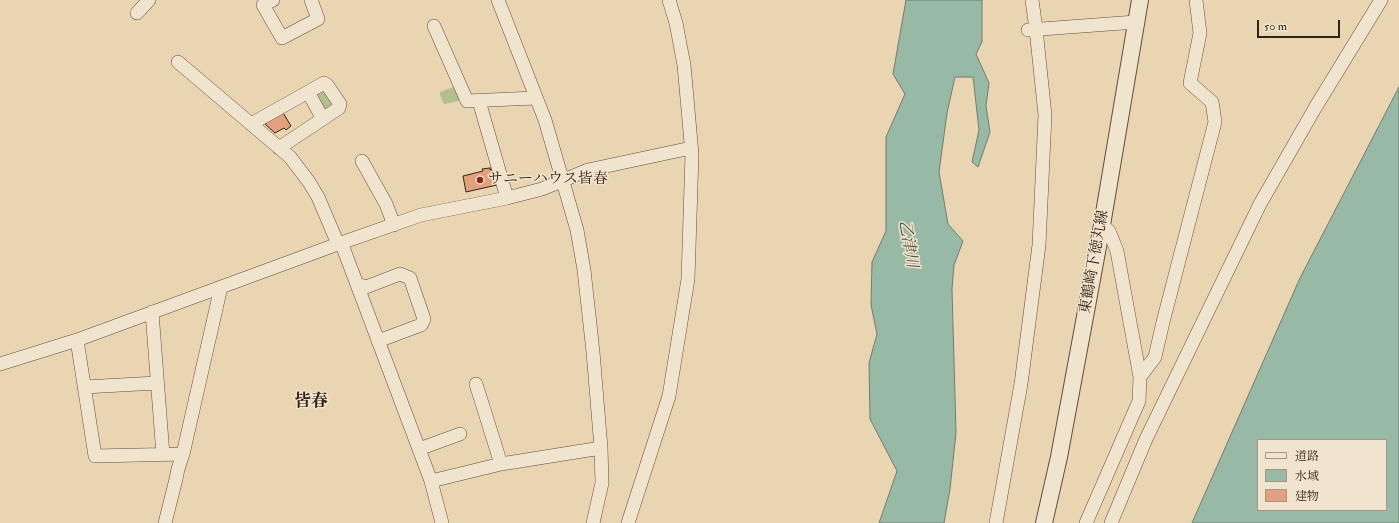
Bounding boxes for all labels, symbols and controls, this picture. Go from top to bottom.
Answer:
scale bar [1259,12,1342,38]
text: 50 m [1264,19,1287,34]
place label: サニーハウス皆春 [488,171,608,189]
marker: サニーハウス皆春 [475,175,485,185]
street label: 東鶴崎下徳丸線 [1077,209,1113,315]
water label: 乙津川 [893,219,921,269]
district label: 皆春 [294,392,328,412]
legend [1257,439,1387,511]
text: 道路 [1295,449,1319,464]
text: 水域 [1295,469,1319,484]
text: 建物 [1295,489,1319,504]

